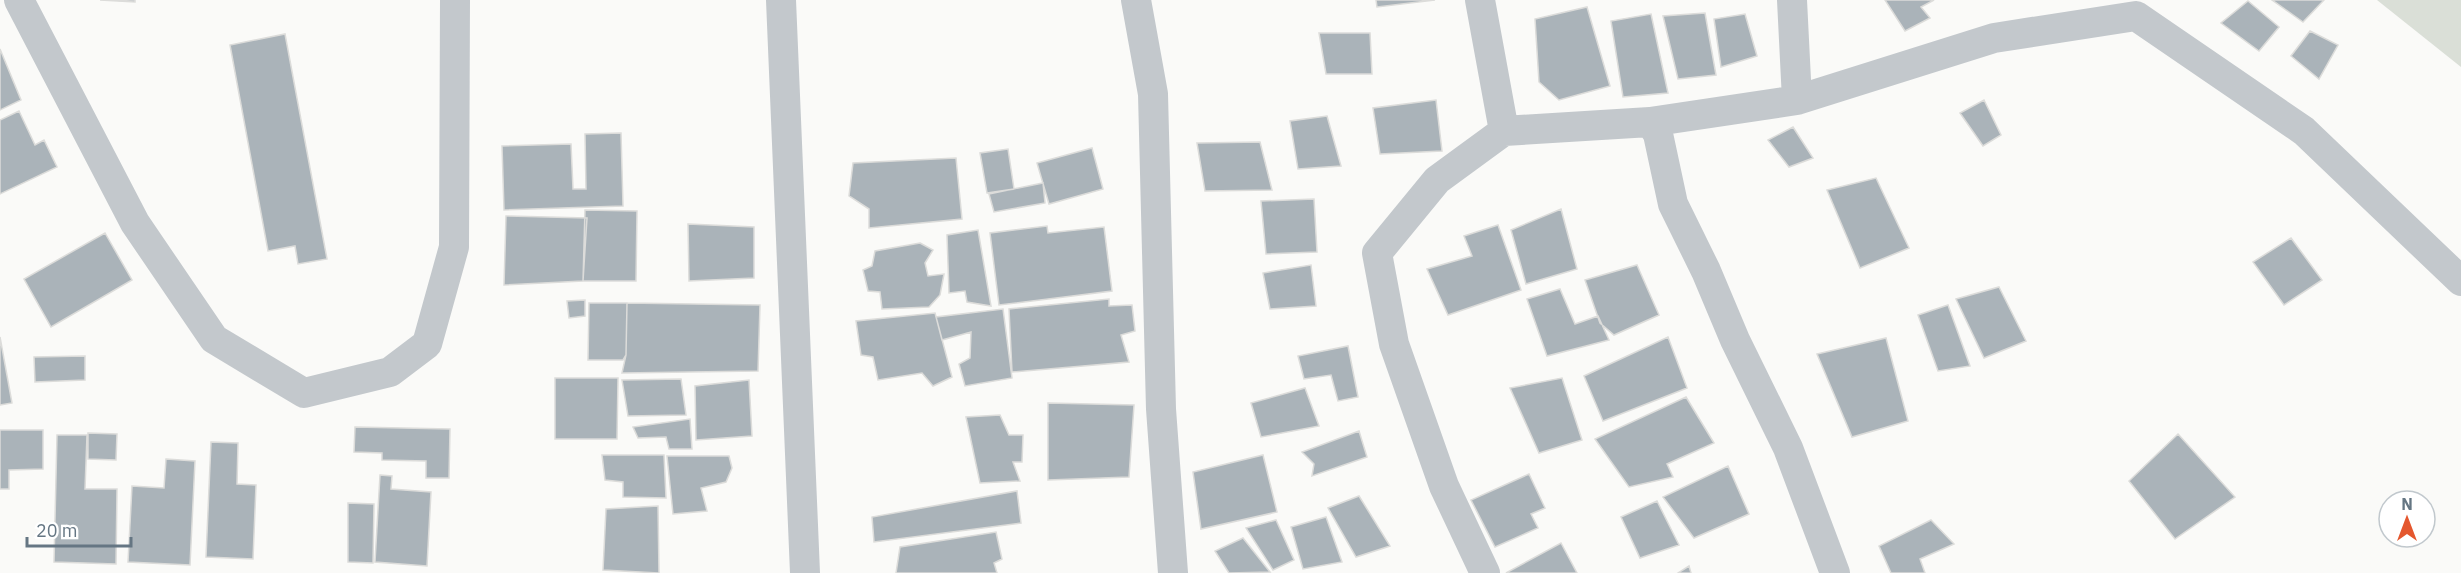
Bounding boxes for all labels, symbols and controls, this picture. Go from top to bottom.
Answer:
north arrow [2377,489,2437,549]
text: N [2401,494,2413,514]
scale bar [27,510,130,548]
text: 20 m [36,519,78,542]

